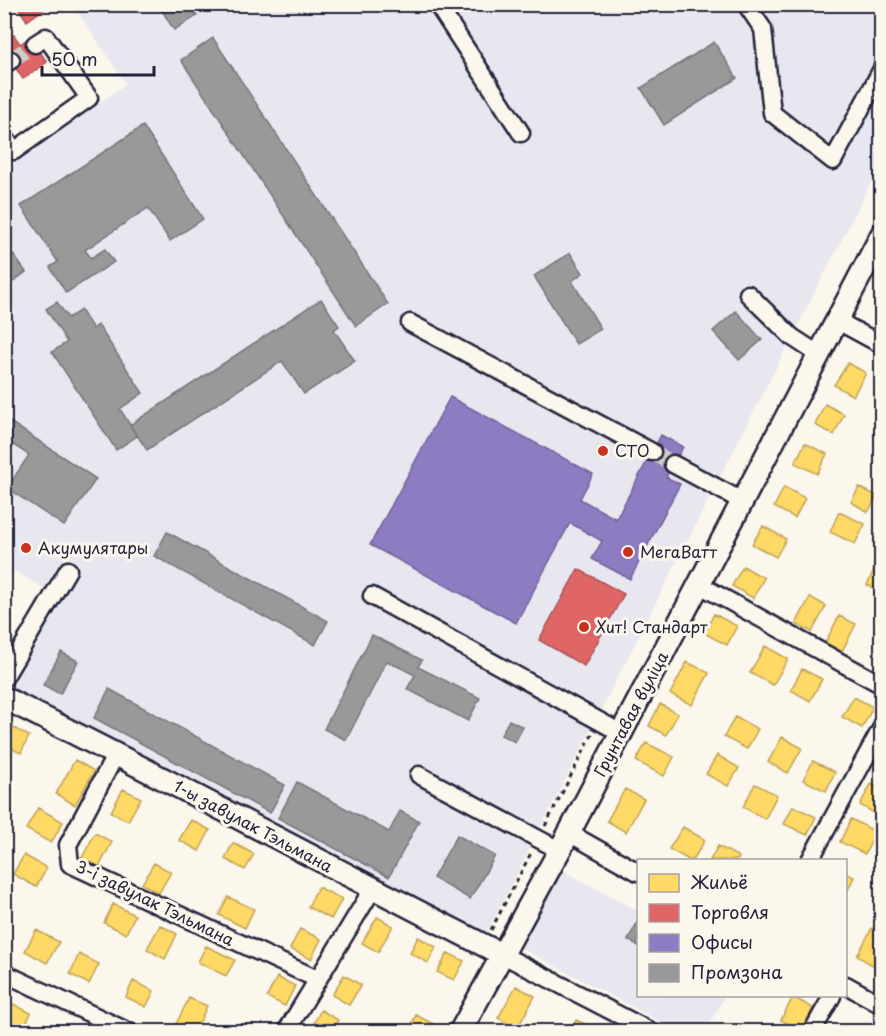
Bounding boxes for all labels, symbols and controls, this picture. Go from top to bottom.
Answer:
scale bar [42,39,154,77]
text: 50 m [51,45,98,72]
place label: СТО [615,438,650,462]
marker: СТО [596,444,610,458]
place label: Акумулятары [38,535,148,559]
place label: МегаВатт [640,539,717,563]
marker: Акумулятары [19,541,33,555]
marker: МегаВатт [621,545,635,559]
place label: Хит! Стандарт [596,614,708,638]
marker: Хит! Стандарт [577,620,591,634]
street label: Грунтавая вуліца [587,647,673,780]
street label: 1-ы завулак Тэльмана [170,773,337,877]
street label: 3-і завулак Тэльмана [72,853,239,951]
legend [637,859,847,997]
text: Жильё [690,868,748,895]
text: Торговля [691,898,769,925]
text: Офисы [691,928,753,955]
text: Промзона [691,958,783,985]

